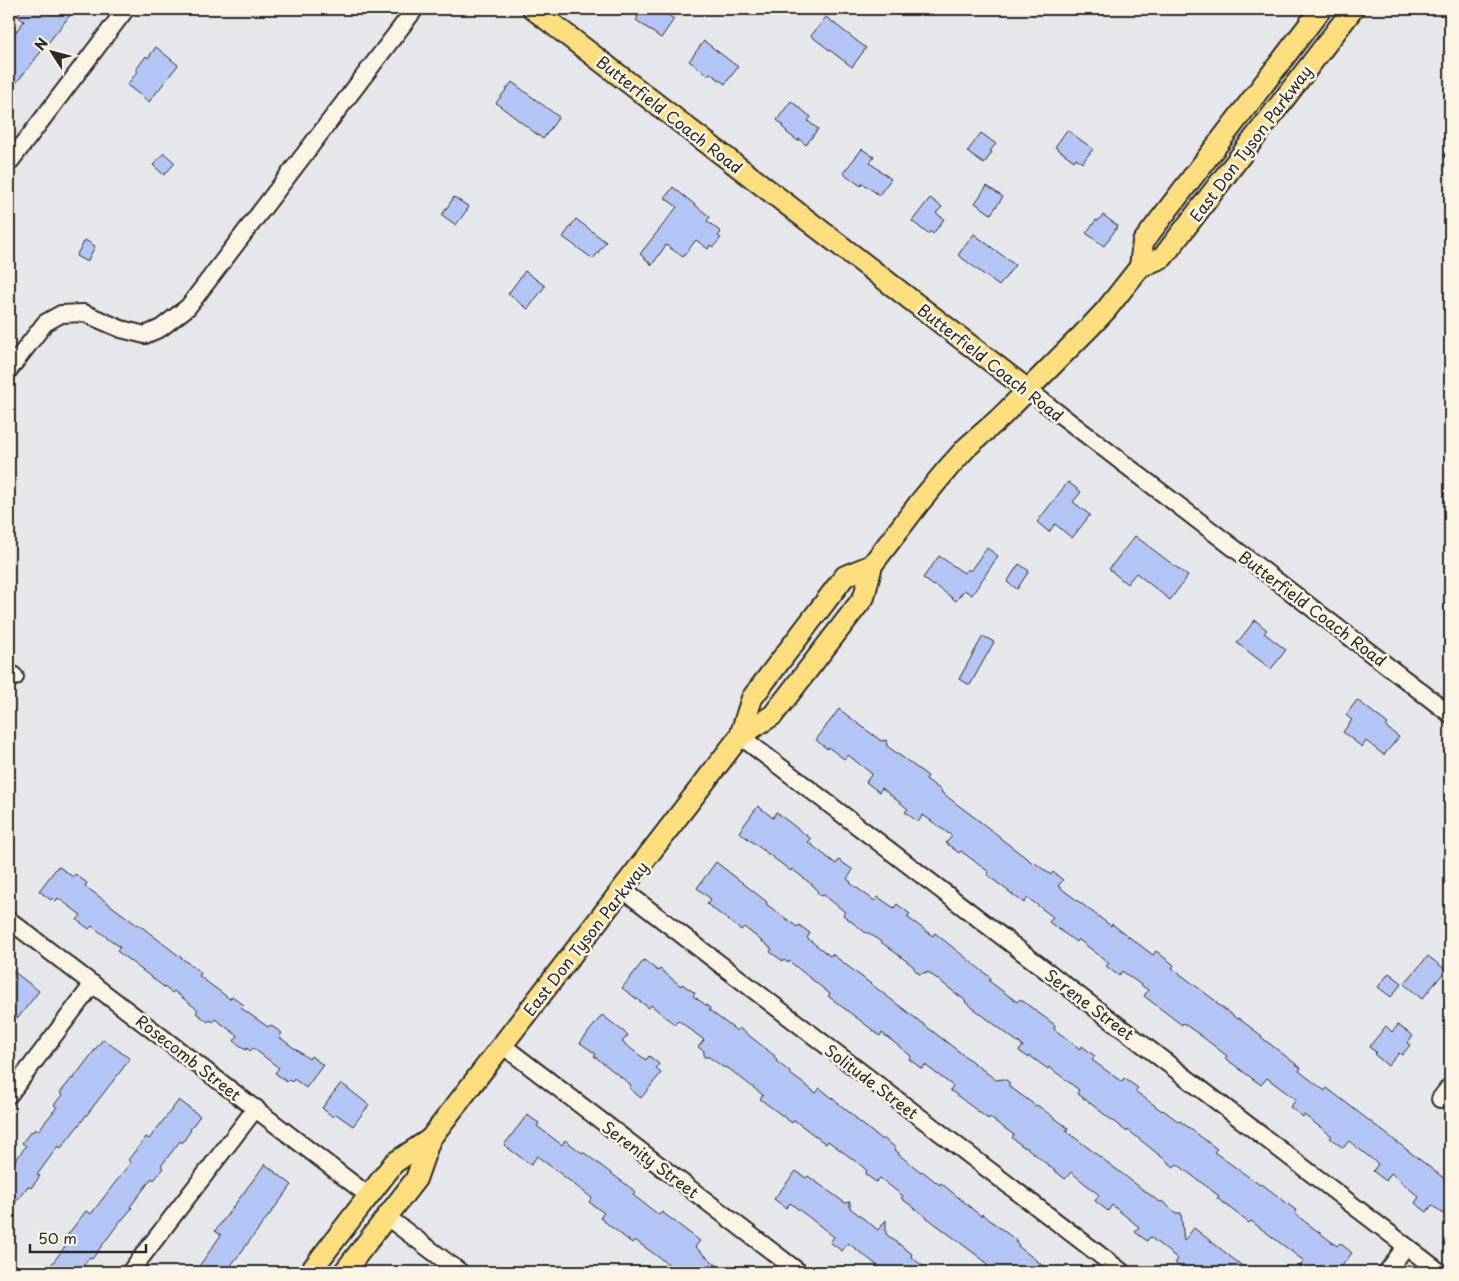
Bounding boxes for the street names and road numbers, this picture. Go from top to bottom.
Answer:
street label: Butterfield Coach Road [592,49,748,179]
street label: East Don Tyson Parkway [1183,60,1317,226]
street label: Butterfield Coach Road [913,297,1069,427]
street label: Butterfield Coach Road [1234,544,1392,672]
street label: East Don Tyson Parkway [517,855,653,1021]
street label: Serene Street [1040,963,1140,1046]
street label: Rosecomb Street [131,1008,247,1106]
street label: Solitude Street [820,1038,924,1124]
street label: Serenity Street [598,1115,705,1204]

